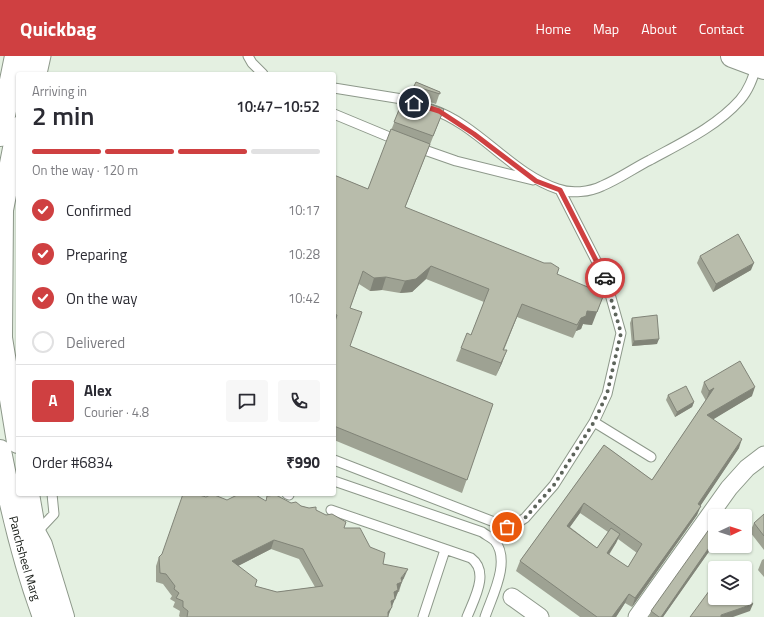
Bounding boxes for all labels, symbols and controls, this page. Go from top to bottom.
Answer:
text: Quickbag [20,14,96,43]
text: Home [536,18,571,39]
text: Map [593,18,619,39]
text: About [641,18,677,39]
text: Contact [699,18,744,39]
text: Arriving in [32,81,87,101]
pin [397,86,431,120]
icon: home [403,92,425,114]
text: 10:47–10:52 [236,95,320,118]
text: 2 min [32,96,95,135]
text: On the way · 120 m [32,160,138,180]
icon: check [32,199,54,221]
text: Confirmed [66,199,131,222]
text: 10:17 [288,200,320,220]
icon: check [32,243,54,265]
text: Preparing [66,243,127,266]
text: 10:28 [288,244,320,264]
courier [585,258,625,298]
icon: car [594,267,616,289]
icon: check [32,287,54,309]
text: On the way [66,287,138,310]
text: 10:42 [288,288,320,308]
text: Delivered [66,331,125,354]
text: Alex [84,379,112,402]
button: chat [226,380,268,422]
button: phone [278,380,320,422]
text: A [48,389,58,412]
text: Courier · 4.8 [84,402,149,422]
text: Order #6834 [32,451,113,474]
text: ₹990 [286,451,320,474]
north arrow [708,509,752,553]
map controls [708,509,752,605]
pin [490,510,524,544]
street label: Panchsheel Marg [5,514,47,603]
icon: bag [496,516,518,538]
button: layers [708,561,752,605]

